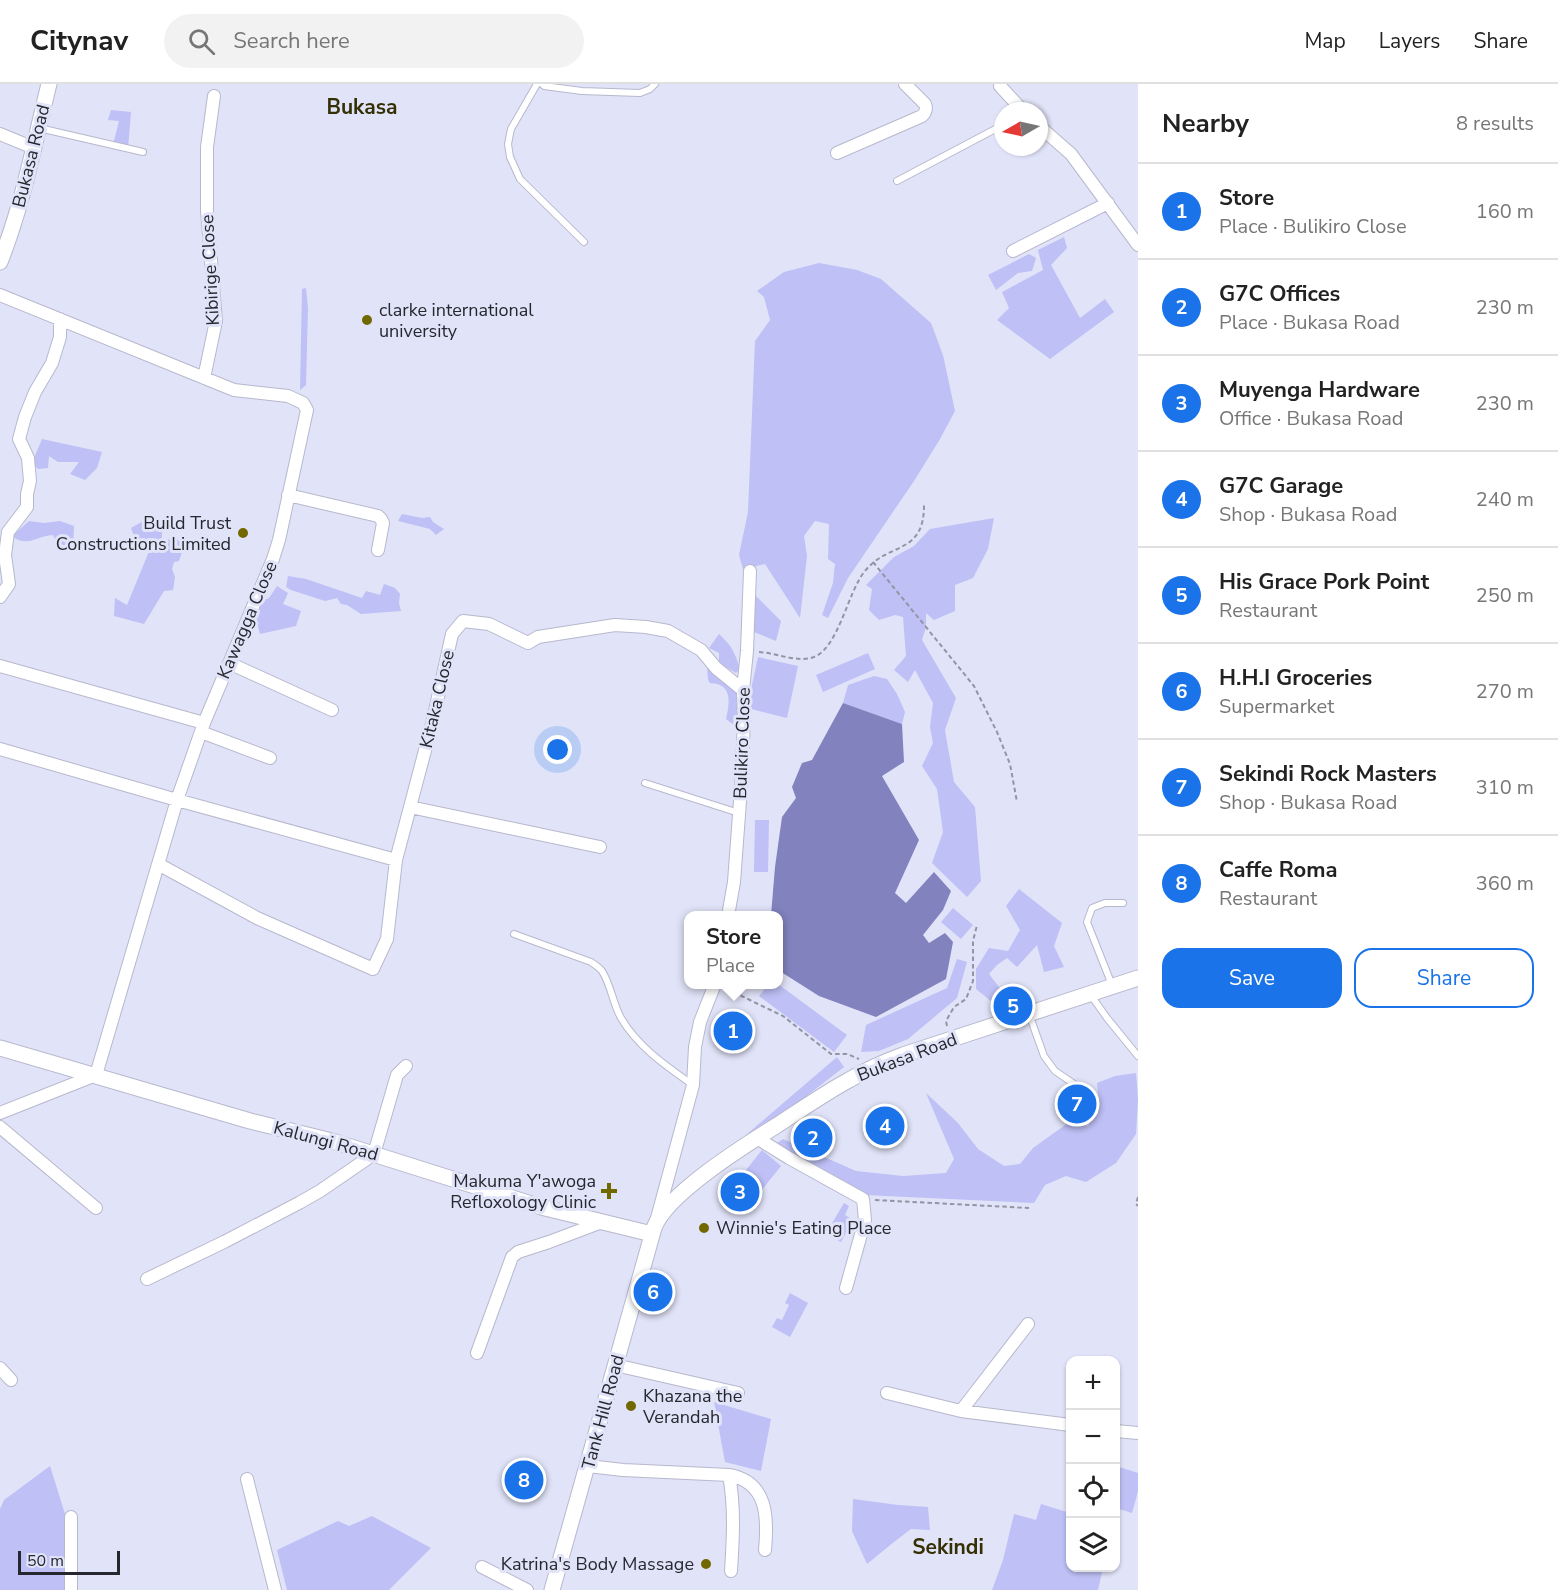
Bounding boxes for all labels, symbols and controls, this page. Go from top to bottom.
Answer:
search box [164,14,584,68]
text: Citynav [30,22,128,60]
icon: search [185,25,218,58]
text: Search here [233,26,350,56]
text: Map [1304,27,1346,55]
text: Layers [1379,27,1440,55]
text: Share [1473,27,1528,55]
district label: Bukasa [327,93,397,121]
street label: Bukasa Road [7,102,55,210]
north arrow [994,102,1048,156]
text: Nearby [1162,106,1249,141]
text: 8 results [1456,110,1534,137]
text: Store [1219,183,1274,213]
text: 1 [1176,198,1188,225]
text: 160 m [1476,198,1534,225]
text: Place · Bulikiro Close [1219,213,1407,240]
street label: Kibirige Close [195,214,225,326]
text: G7C Offices [1219,279,1340,309]
text: 2 [1176,294,1188,321]
text: 230 m [1476,294,1534,321]
place label: clarke international university [379,298,534,343]
text: Place · Bukasa Road [1219,309,1400,336]
marker: clarke international university [360,313,374,327]
text: Muyenga Hardware [1219,375,1420,405]
text: 3 [1176,390,1188,417]
text: 230 m [1476,390,1534,417]
text: Office · Bukasa Road [1219,405,1404,432]
text: G7C Garage [1219,471,1343,501]
text: 4 [1176,486,1188,513]
text: 240 m [1476,486,1534,513]
text: Shop · Bukasa Road [1219,501,1397,528]
place label: Build Trust Constructions Limited [56,511,232,556]
marker: Build Trust Constructions Limited [236,526,250,540]
street label: Kawagga Close [211,557,283,683]
text: His Grace Pork Point [1219,567,1429,597]
text: 5 [1176,582,1188,609]
text: 250 m [1476,582,1534,609]
text: Restaurant [1219,597,1317,624]
street label: Kitaka Close [414,648,460,750]
text: H.H.I Groceries [1219,663,1372,693]
text: 6 [1176,678,1188,705]
text: 270 m [1476,678,1534,705]
street label: Bulikiro Close [728,687,756,799]
text: Supermarket [1219,693,1334,720]
your location [543,735,572,764]
text: Sekindi Rock Masters [1219,759,1437,789]
text: 7 [1176,774,1188,801]
text: 310 m [1476,774,1534,801]
text: Shop · Bukasa Road [1219,789,1397,816]
text: Caffe Roma [1219,855,1337,885]
text: 8 [1176,870,1188,897]
text: 360 m [1476,870,1534,897]
text: Restaurant [1219,885,1317,912]
popup [684,911,783,989]
text: Store [706,922,761,952]
button: Save [1162,948,1342,1008]
button: Share [1354,948,1534,1008]
text: Place [706,952,755,979]
pin: 5 [994,984,1032,1028]
pin: 1 [714,1008,752,1054]
street label: Bukasa Road [853,1027,961,1087]
pin: 7 [1058,1082,1096,1126]
pin: 4 [866,1104,904,1148]
street label: Kalungi Road [271,1115,381,1167]
pin: 2 [794,1116,832,1160]
place label: Makuma Y'awoga Refloxology Clinic [450,1169,596,1214]
pin: 3 [720,1170,760,1214]
marker: Makuma Y'awoga Refloxology Clinic [600,1182,618,1200]
place label: Winnie's Eating Place [716,1216,891,1240]
marker: Winnie's Eating Place [697,1221,711,1235]
pin: 6 [634,1270,672,1314]
street label: Tank Hill Road [576,1352,630,1472]
map controls [1066,1356,1120,1572]
button: + [1066,1356,1120,1410]
place label: Khazana the Verandah [642,1384,742,1429]
marker: Khazana the Verandah [624,1399,638,1413]
button: − [1066,1410,1120,1464]
pin: 8 [504,1458,544,1502]
button: locate [1066,1464,1120,1518]
button: layers [1066,1518,1120,1572]
district label: Sekindi [912,1533,984,1561]
scale bar [18,1548,120,1576]
text: 50 m [27,1550,64,1572]
place label: Katrina's Body Massage [501,1552,694,1576]
marker: Katrina's Body Massage [699,1557,713,1571]

